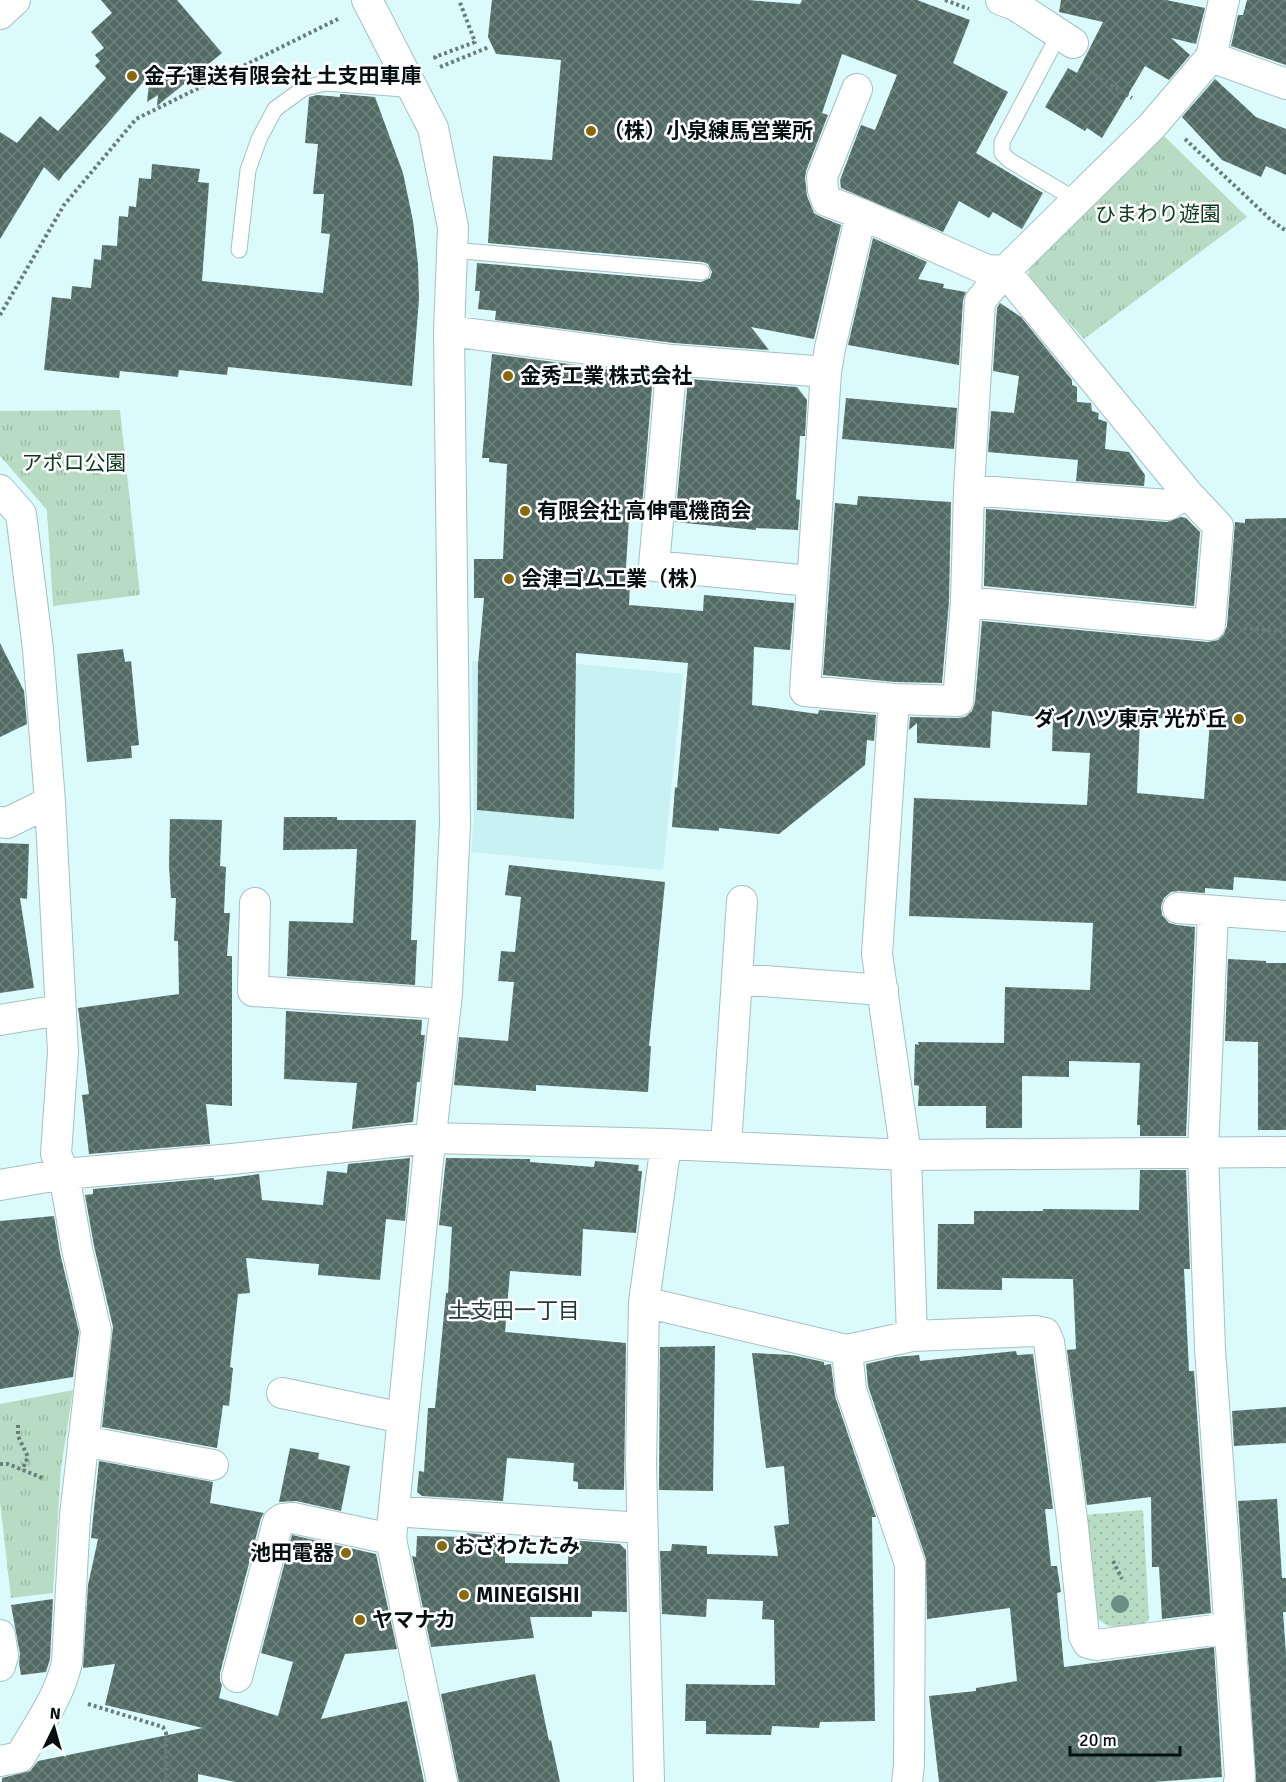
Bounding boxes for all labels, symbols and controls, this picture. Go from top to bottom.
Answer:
place label: 金子運送有限会社 土支田車庫 [144,63,422,89]
marker: 金子運送有限会社 土支田車庫 [125,69,139,83]
place label: （株）小泉練馬営業所 [603,118,813,144]
marker: （株）小泉練馬営業所 [584,124,598,138]
park label: ひまわり遊園 [1095,201,1221,227]
place label: 金秀工業 株式会社 [520,363,693,389]
marker: 金秀工業 株式会社 [501,369,515,383]
park label: アポロ公園 [22,450,127,476]
place label: 有限会社 高伸電機商会 [537,498,752,524]
marker: 有限会社 高伸電機商会 [518,504,532,518]
place label: 会津ゴム工業（株） [521,566,710,592]
marker: 会津ゴム工業（株） [502,572,516,586]
place label: ダイハツ東京 光が丘 [1034,706,1227,732]
marker: ダイハツ東京 光が丘 [1232,712,1246,726]
district label: 土支田一丁目 [448,1297,580,1324]
place label: おざわたたみ [454,1533,580,1559]
marker: おざわたたみ [435,1539,449,1553]
place label: 池田電器 [250,1540,334,1566]
marker: 池田電器 [339,1546,353,1560]
place label: MINEGISHI [476,1582,580,1608]
marker: MINEGISHI [457,1588,471,1602]
place label: ヤマナカ [372,1607,456,1633]
marker: ヤマナカ [353,1613,367,1627]
north arrow [24,1698,84,1758]
text: N [49,1704,62,1725]
scale bar [1070,1719,1180,1757]
text: 20 m [1079,1729,1117,1751]

